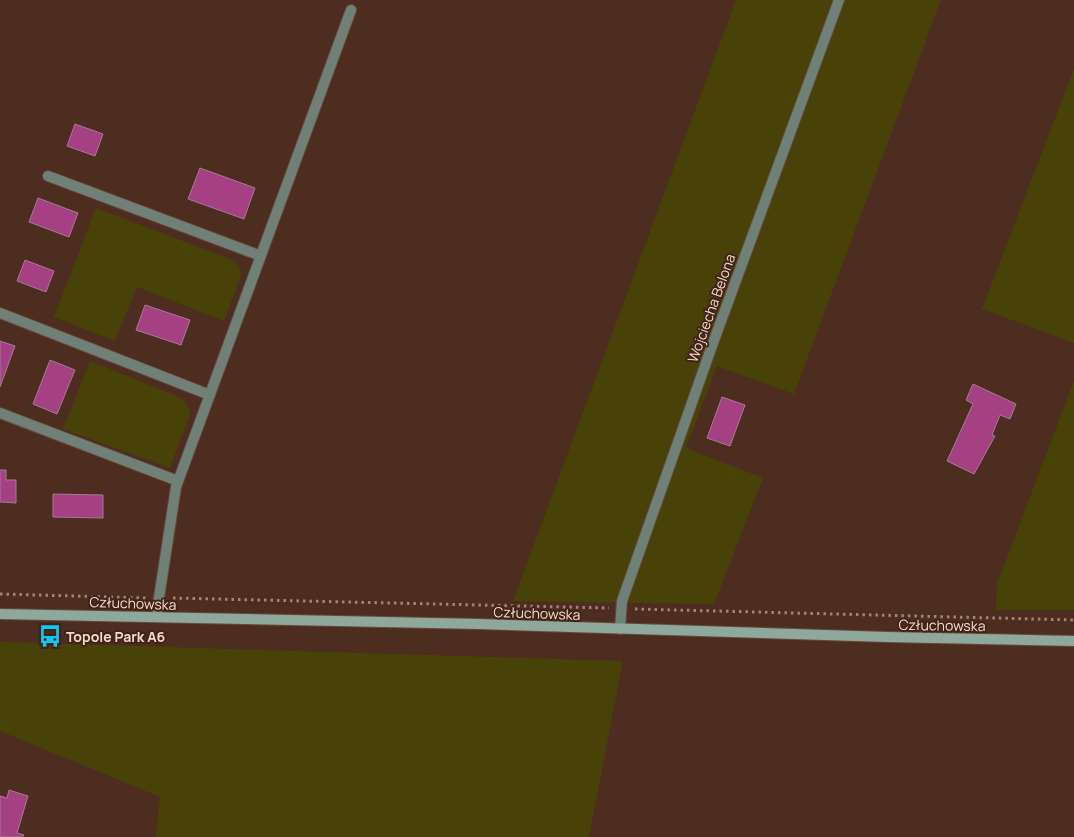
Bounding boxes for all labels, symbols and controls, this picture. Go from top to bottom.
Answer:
street label: Wojciecha Belona [683,251,739,365]
street label: Człuchowska [89,592,177,614]
street label: Człuchowska [493,602,581,624]
street label: Człuchowska [898,615,986,635]
bus stop icon: Topole Park A6 [37,623,63,649]
place label: Topole Park A6 [66,627,165,646]

